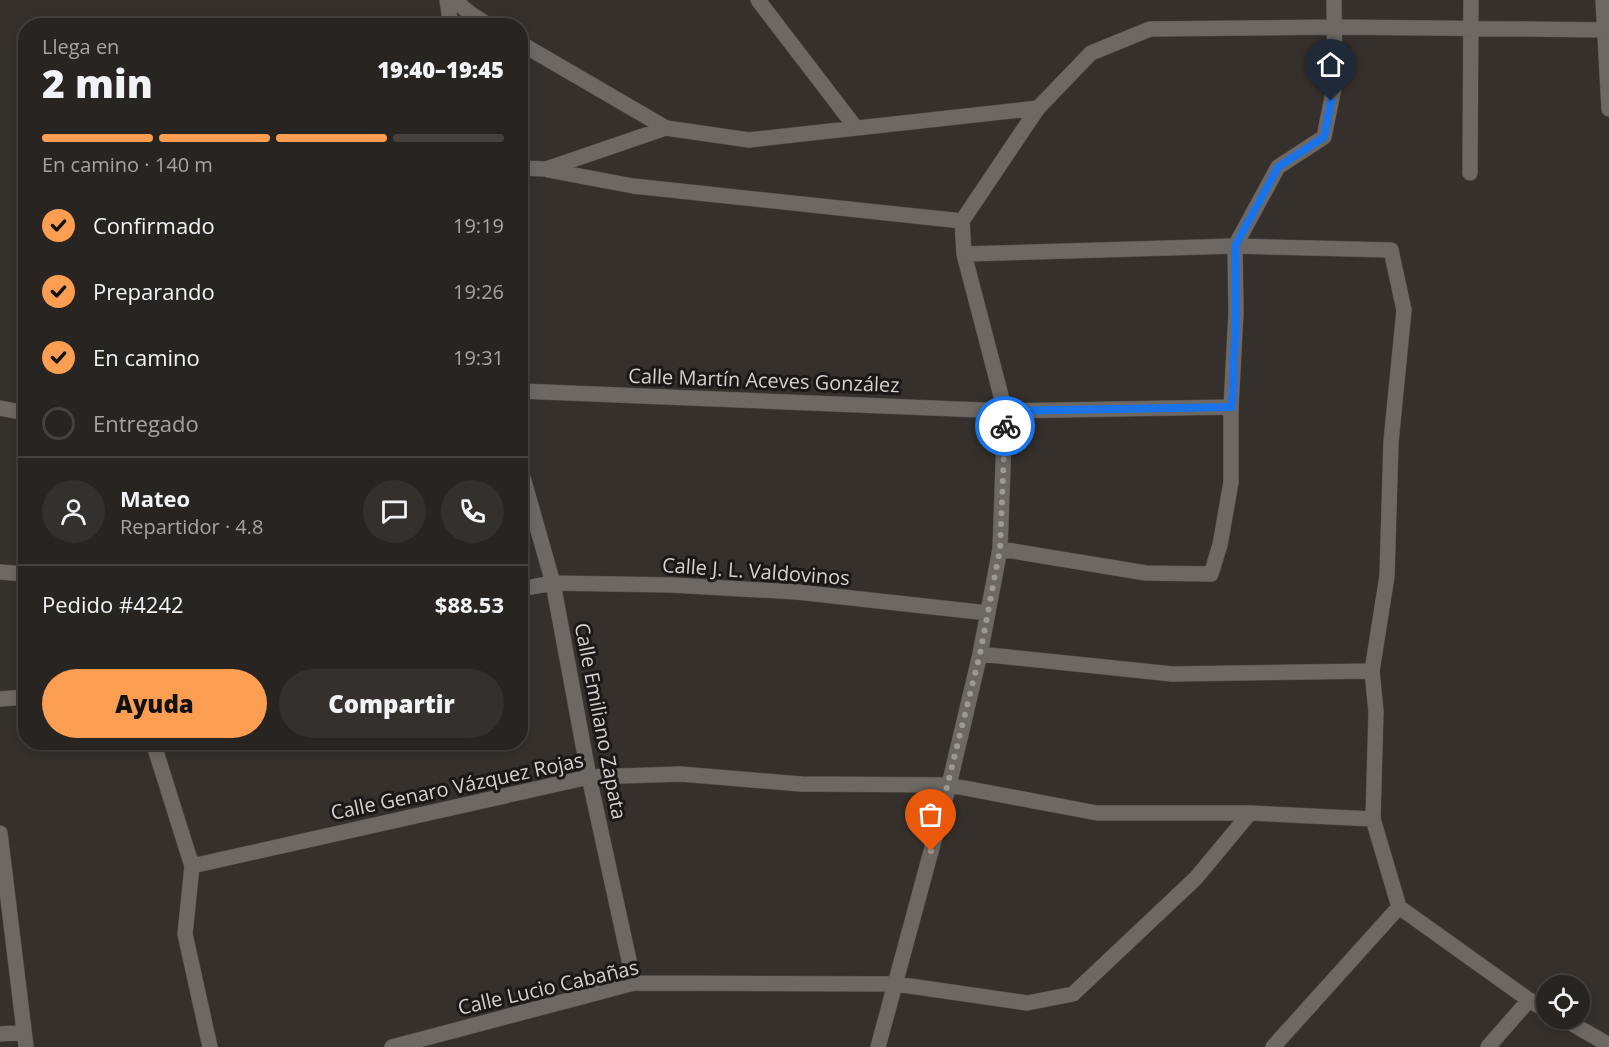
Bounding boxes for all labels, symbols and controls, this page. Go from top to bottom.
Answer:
text: Llega en [42,33,119,60]
pin [1305,39,1356,101]
icon: home [1314,48,1347,81]
text: 19:40–19:45 [377,54,504,84]
text: 2 min [42,56,153,109]
text: En camino · 140 m [42,151,213,178]
icon: check [42,209,75,242]
text: Confirmado [93,210,215,240]
text: 19:19 [453,212,504,239]
icon: check [42,275,75,308]
text: Preparando [93,276,215,306]
text: 19:26 [453,278,504,305]
icon: check [42,341,75,374]
text: En camino [93,342,200,372]
text: 19:31 [453,344,504,371]
street label: Calle Martín Aceves González [628,362,900,398]
courier [975,396,1035,456]
text: Entregado [93,408,199,438]
icon: bike [989,410,1022,443]
button: person [42,480,105,543]
button: chat [363,480,426,543]
button: phone [441,480,504,543]
text: Mateo [120,483,190,513]
text: Repartidor · 4.8 [120,513,264,540]
street label: Calle J. L. Valdovinos [661,551,851,591]
text: Pedido #4242 [42,589,184,619]
text: $88.53 [435,589,504,619]
street label: Calle Emiliano Zapata [569,620,633,822]
button: Ayuda [42,669,267,738]
button: Compartir [279,669,504,738]
street label: Calle Genaro Vázquez Rojas [328,746,586,826]
pin [905,789,956,851]
icon: bag [914,798,947,831]
street label: Calle Lucio Cabañas [455,953,641,1021]
map controls [1536,975,1590,1029]
button: locate [1536,975,1590,1029]

